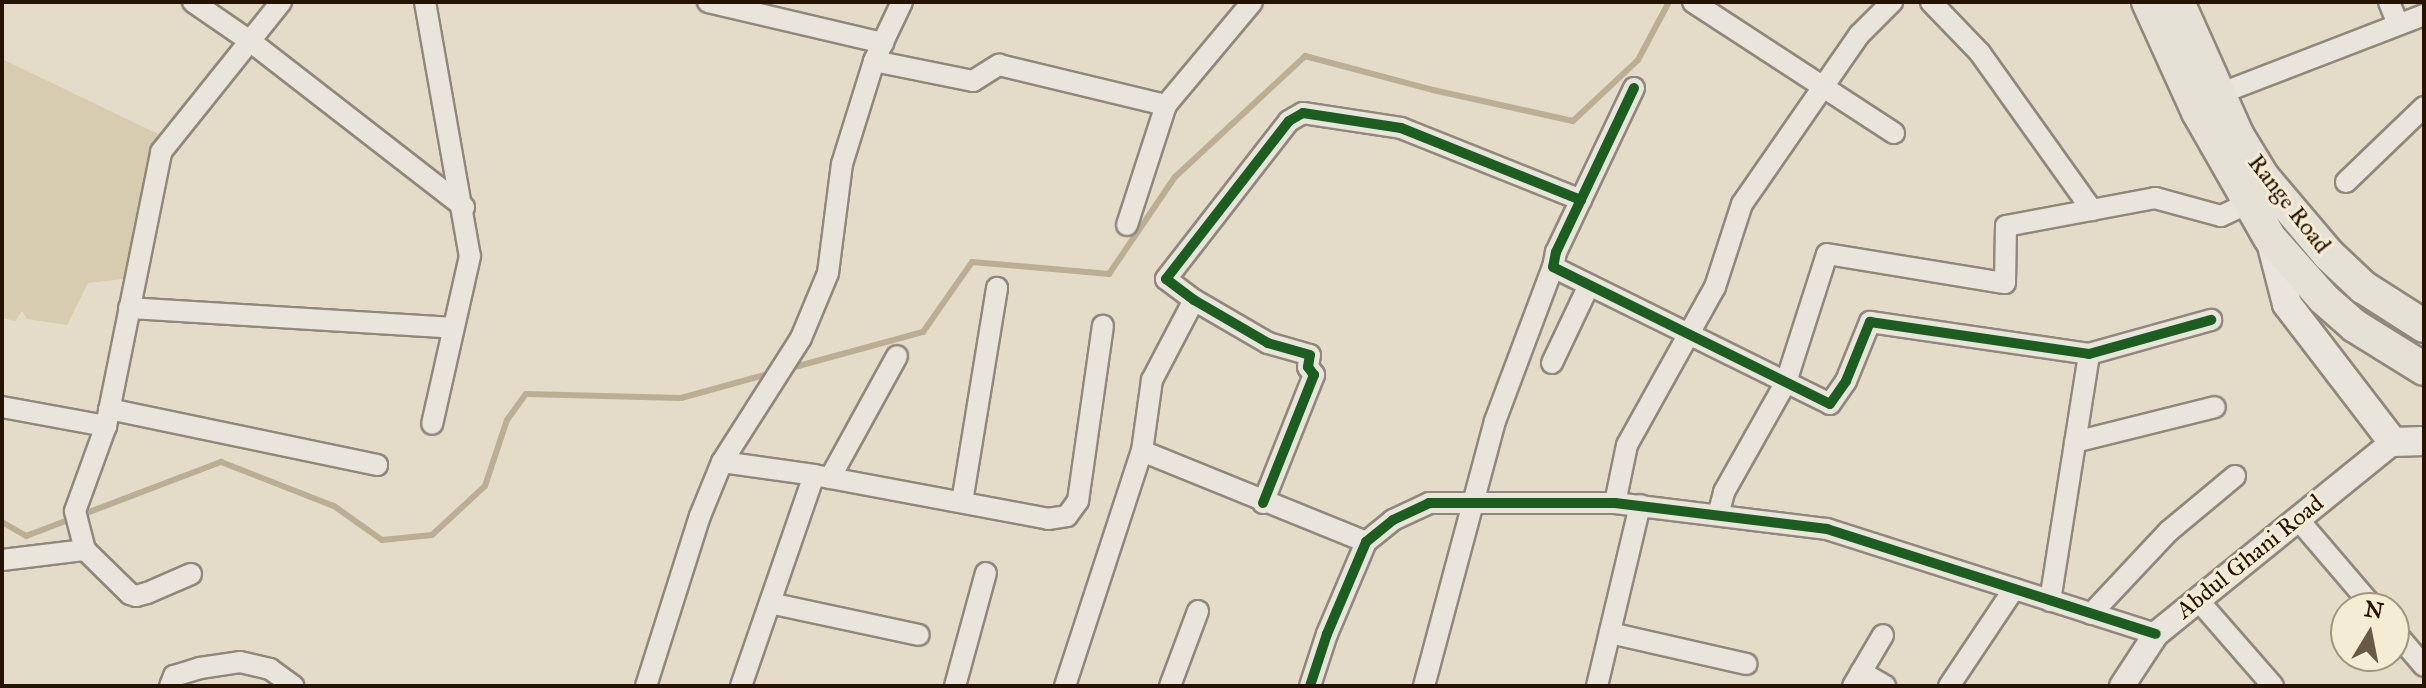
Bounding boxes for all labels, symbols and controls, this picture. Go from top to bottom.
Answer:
street label: Range Road [2241,149,2337,259]
street label: Abdul Ghani Road [2171,489,2329,625]
north arrow [2330,592,2410,672]
text: N [2362,595,2385,625]

